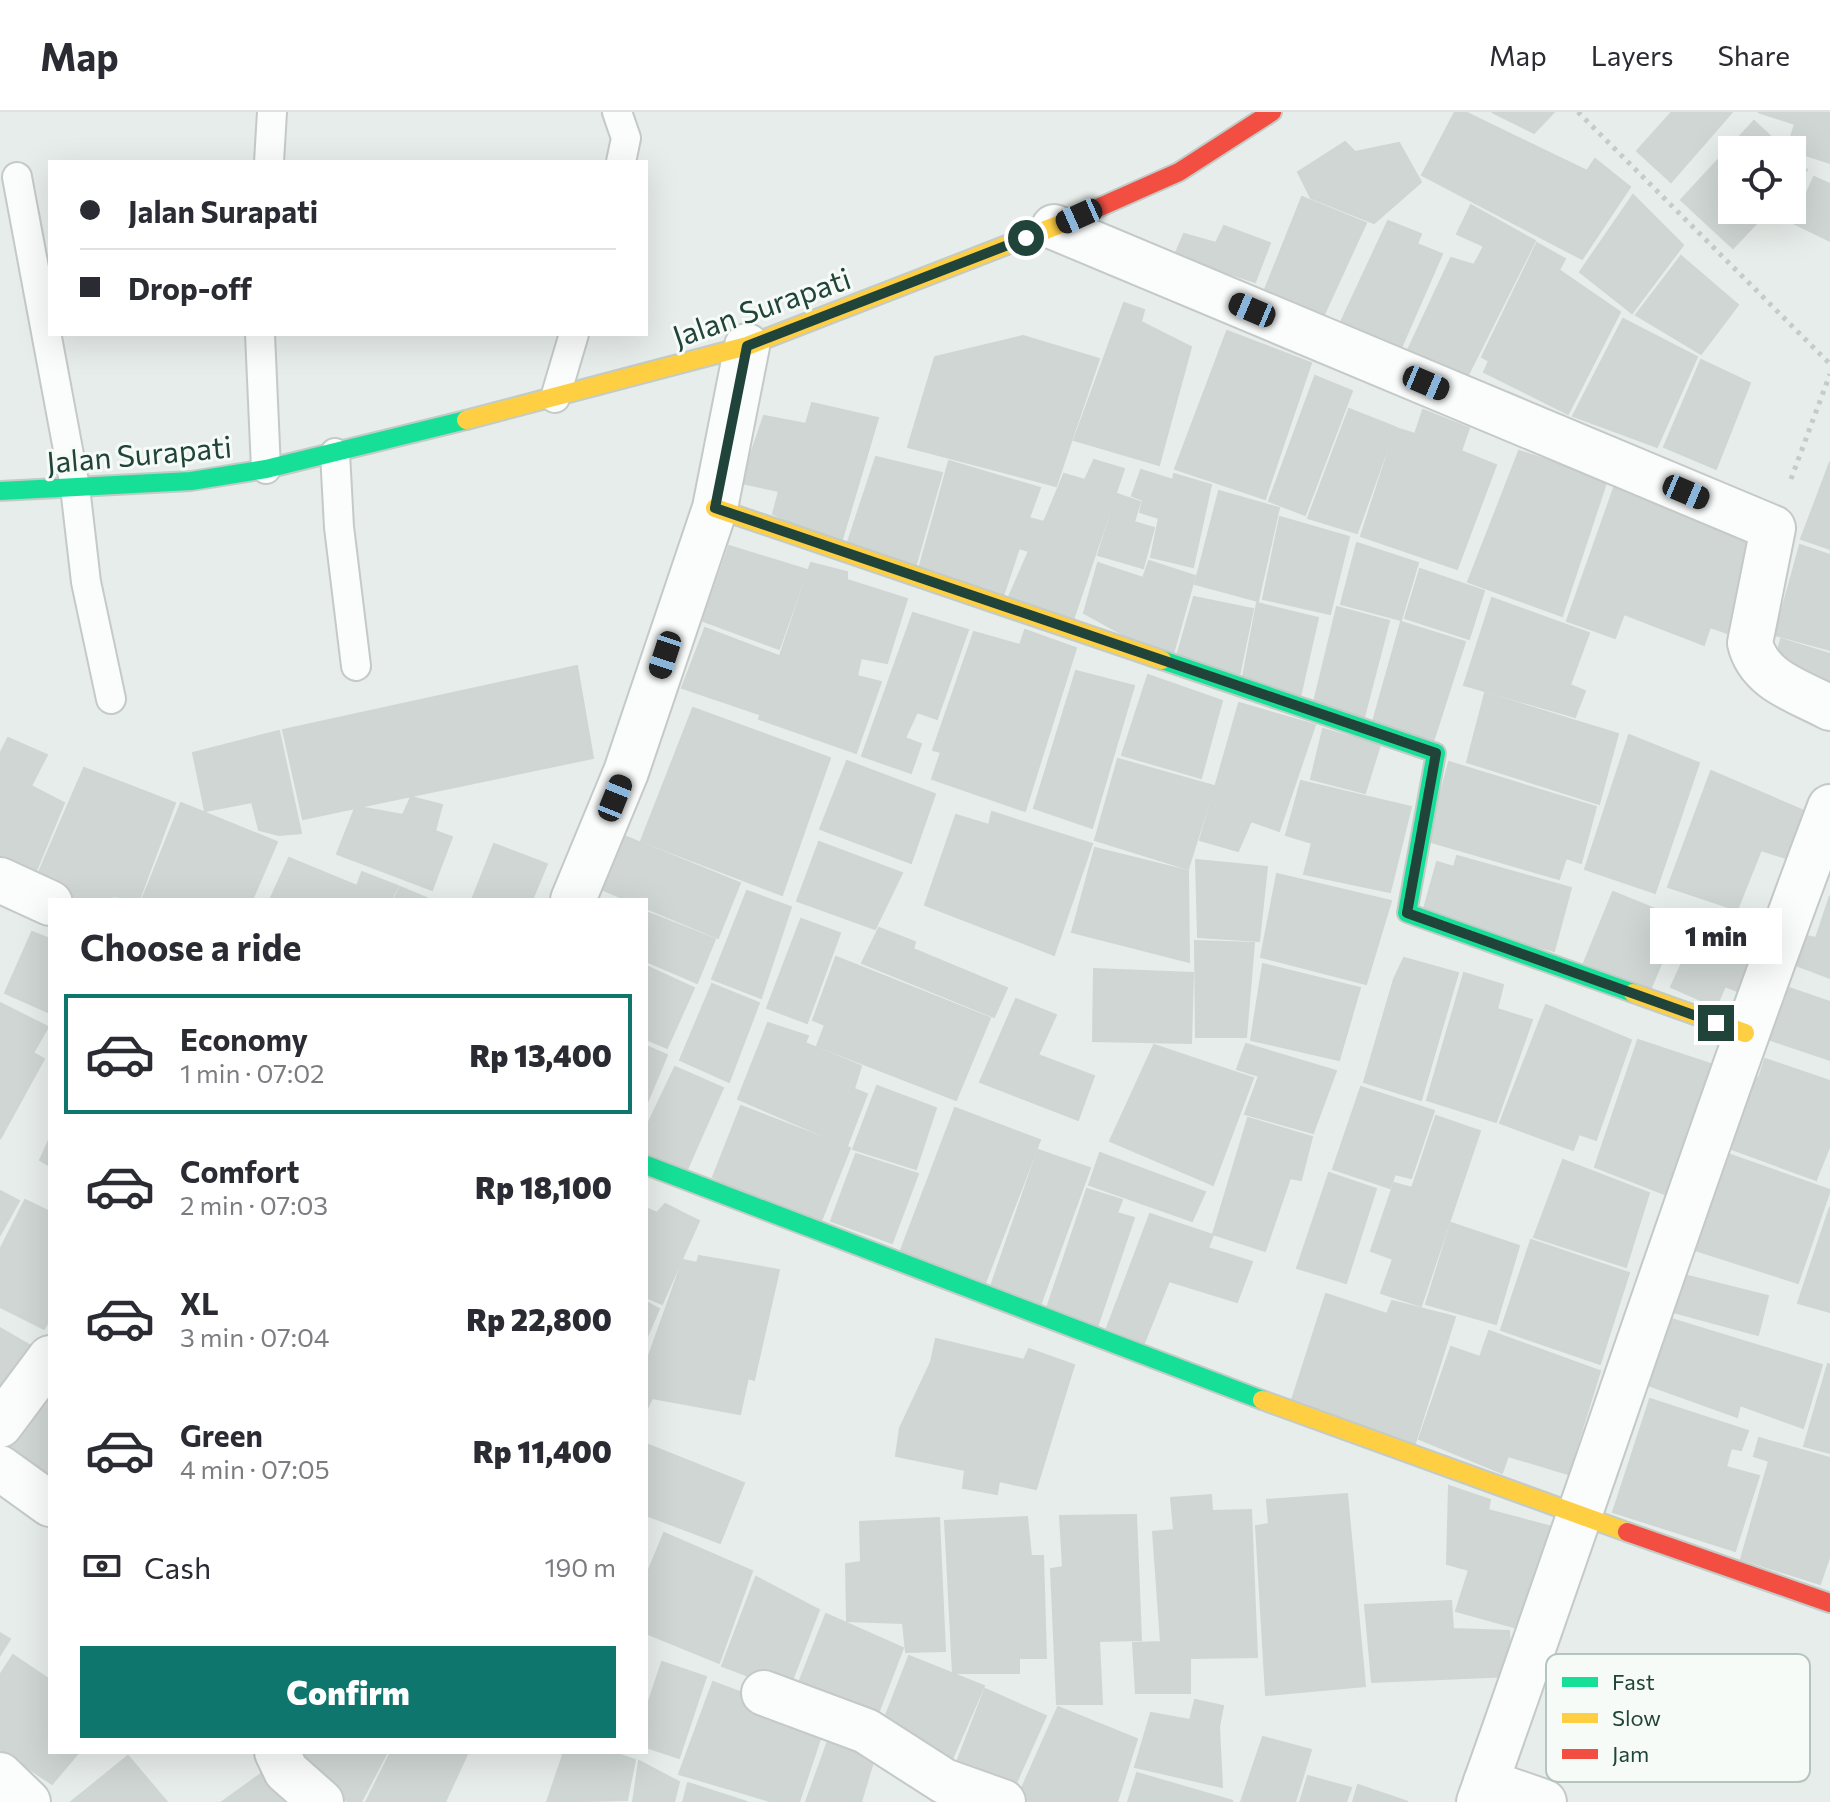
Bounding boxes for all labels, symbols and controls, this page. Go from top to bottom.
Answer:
text: Map [40,32,119,79]
text: Map [1489,38,1547,72]
text: Layers [1591,38,1673,72]
text: Share [1717,38,1790,72]
map controls [1718,136,1806,224]
button: locate [1718,136,1806,224]
text: Jalan Surapati [128,192,318,229]
car [1052,195,1106,237]
route start [1008,220,1044,256]
street label: Jalan Surapati [667,258,855,354]
text: Drop-off [128,269,252,306]
car [1225,290,1279,330]
car [1399,363,1453,403]
street label: Jalan Surapati [45,426,233,480]
car [1659,472,1713,512]
car [646,628,684,682]
car [595,771,635,825]
callout: 1 min [1650,907,1782,963]
text: 1 min [1685,920,1747,951]
text: Choose a ride [80,924,301,968]
route end [1698,1005,1734,1041]
icon: car [84,1018,156,1090]
text: Economy [180,1020,308,1057]
text: Rp 13,400 [469,1036,612,1073]
text: 1 min · 07:02 [180,1057,325,1088]
icon: car [84,1150,156,1222]
text: Comfort [180,1152,299,1189]
text: Rp 18,100 [475,1168,612,1205]
text: 2 min · 07:03 [180,1189,328,1220]
icon: car [84,1282,156,1354]
text: XL [180,1284,219,1321]
text: Rp 22,800 [466,1300,612,1337]
text: 3 min · 07:04 [180,1321,329,1352]
icon: car [84,1414,156,1486]
text: Green [180,1416,263,1453]
text: Rp 11,400 [473,1432,612,1469]
text: 4 min · 07:05 [180,1453,330,1484]
icon: cash [80,1544,124,1588]
text: Cash [144,1548,211,1585]
text: 190 m [544,1551,616,1582]
button: Confirm [80,1646,616,1738]
legend [1546,1654,1810,1782]
text: Fast [1612,1668,1655,1695]
text: Slow [1612,1704,1661,1731]
text: Jam [1612,1740,1649,1767]

